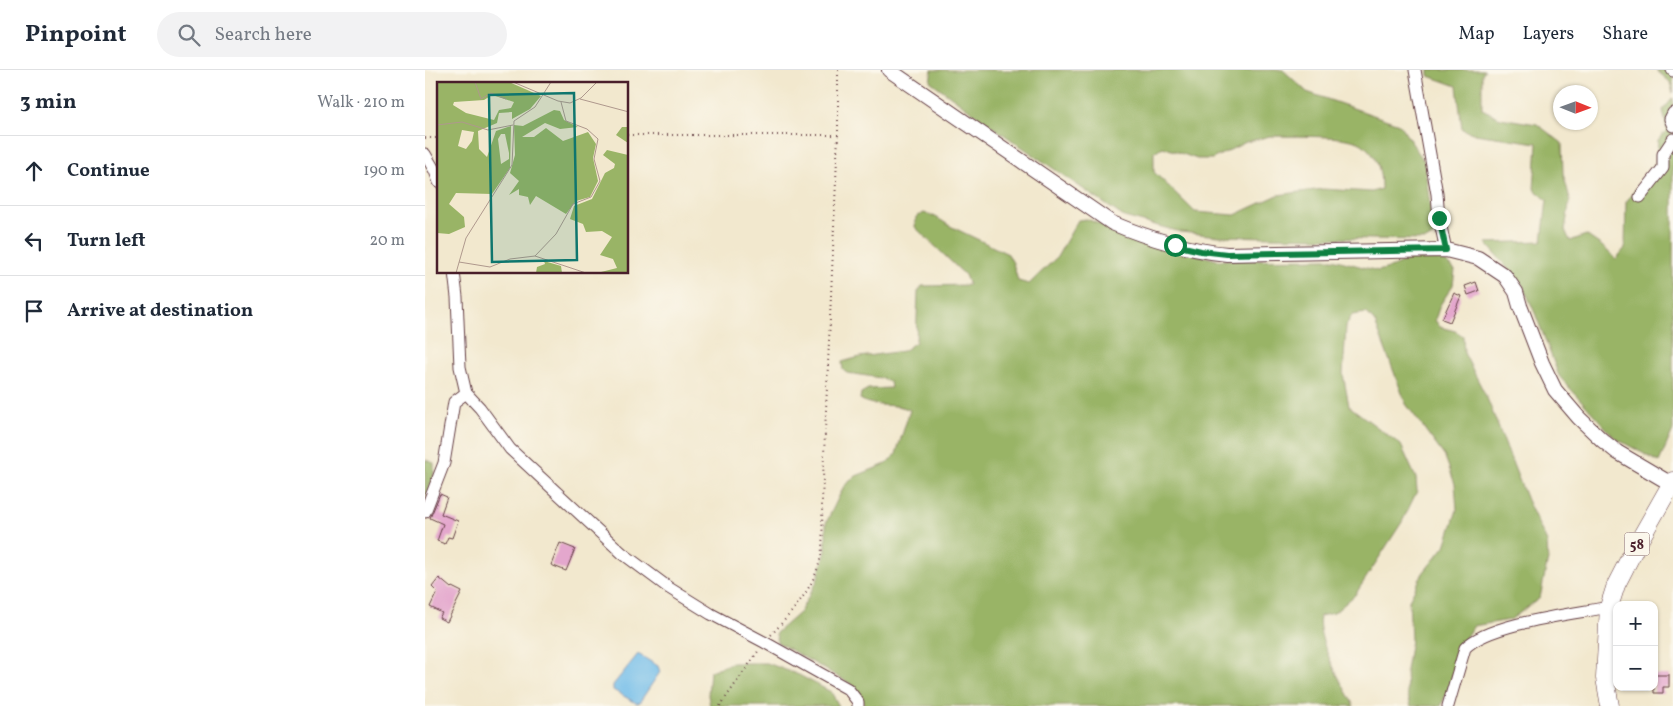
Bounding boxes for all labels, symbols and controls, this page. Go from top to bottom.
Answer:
search box [157,12,507,57]
text: Pinpoint [25,18,127,52]
icon: search [175,21,203,49]
text: Search here [215,22,312,48]
text: Map [1458,22,1494,47]
text: Layers [1522,22,1574,47]
text: Share [1602,22,1648,47]
inset map [437,82,629,274]
north arrow [1553,85,1598,130]
text: 3 min [20,88,76,117]
text: Walk · 210 m [317,92,405,114]
icon: ahead [20,157,48,185]
text: Continue [67,158,150,184]
text: 190 m [363,160,405,182]
route end [1428,207,1451,230]
icon: left [20,227,48,255]
text: Turn left [67,228,146,254]
text: 20 m [370,230,405,252]
route start [1164,234,1187,257]
icon: arrive [20,297,48,325]
text: Arrive at destination [67,298,253,324]
road number: 58 [1625,532,1649,556]
map controls [1613,601,1658,691]
button: + [1613,601,1658,646]
button: − [1613,646,1658,691]

